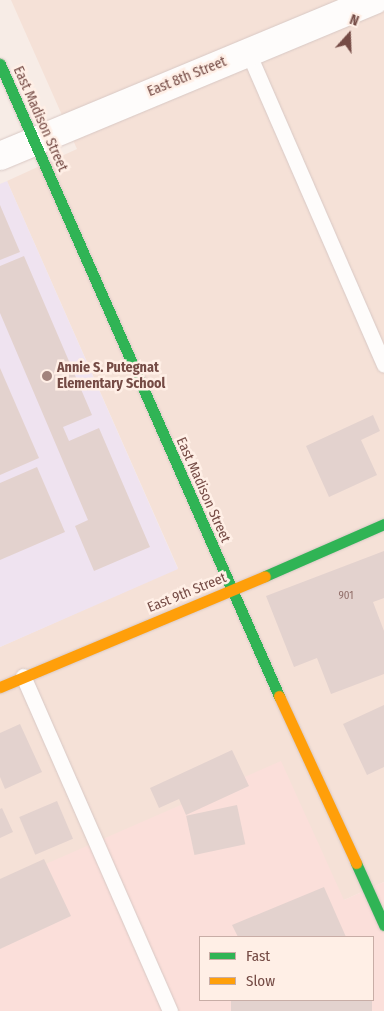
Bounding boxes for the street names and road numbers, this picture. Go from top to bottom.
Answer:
street label: East 8th Street [145,54,229,100]
street label: East Madison Street [9,64,71,174]
street label: East Madison Street [172,435,234,545]
street label: East 9th Street [145,570,229,616]

